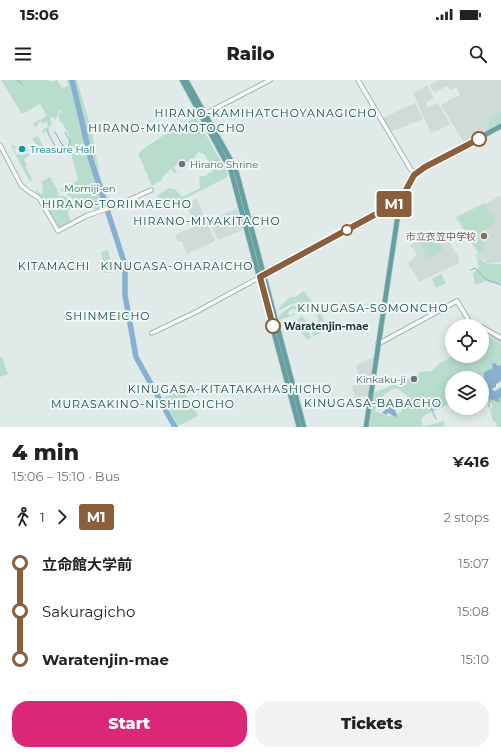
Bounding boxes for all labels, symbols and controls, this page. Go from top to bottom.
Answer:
text: 15:06 [20,5,58,24]
icon: menu [12,43,34,65]
text: Railo [227,43,274,65]
icon: search [467,43,489,65]
district label: HIRANO-KAMIHATCHOYANAGICHO [155,106,377,120]
district label: HIRANO-MIYAMOTOCHO [88,121,246,135]
unlabelled marker [471,131,487,147]
place label: Treasure Hall [30,143,95,156]
marker: Treasure Hall [17,144,27,154]
place label: Hirano Shrine [190,158,258,171]
marker: Hirano Shrine [177,159,187,169]
park label: Momiji-en [64,182,116,195]
line badge: M1 [376,191,412,217]
text: M1 [385,195,403,213]
district label: HIRANO-TORIIMAECHO [42,197,192,211]
district label: HIRANO-MIYAKITACHO [133,214,281,228]
unlabelled marker [341,224,353,236]
place label: 市立衣笠中学校 [406,230,476,243]
marker: 市立衣笠中学校 [479,231,489,241]
district label: KITAMACHI [18,259,90,273]
district label: KINUGASA-OHARAICHO [100,259,254,273]
district label: KINUGASA-SOMONCHO [297,301,449,315]
district label: SHINMEICHO [65,309,151,323]
marker: Waratenjin-mae [265,318,281,334]
map controls [445,319,489,415]
button: locate [445,319,489,363]
place label: Waratenjin-mae [284,320,369,333]
button: layers [445,371,489,415]
place label: Kinkaku-ji [356,373,406,386]
marker: Kinkaku-ji [409,374,419,384]
district label: KINUGASA-KITATAKAHASHICHO [128,382,332,396]
district label: KINUGASA-BABACHO [304,396,442,410]
district label: MURASAKINO-NISHIDOICHO [51,397,235,411]
text: 4 min [12,439,79,466]
text: ¥416 [453,452,489,471]
text: 15:06 – 15:10 · Bus [12,468,120,484]
icon: walk [12,506,34,528]
icon: forward [51,506,73,528]
text: M1 [87,508,106,526]
text: 1 [40,509,45,525]
text: 2 stops [444,509,489,525]
text: 立命館大学前 [42,555,132,574]
text: 15:07 [458,555,489,571]
text: Sakuragicho [42,602,135,621]
text: 15:08 [457,603,489,619]
text: Waratenjin-mae [42,650,169,669]
text: 15:10 [461,651,489,667]
button: Start [12,701,247,747]
button: Tickets [255,701,489,747]

